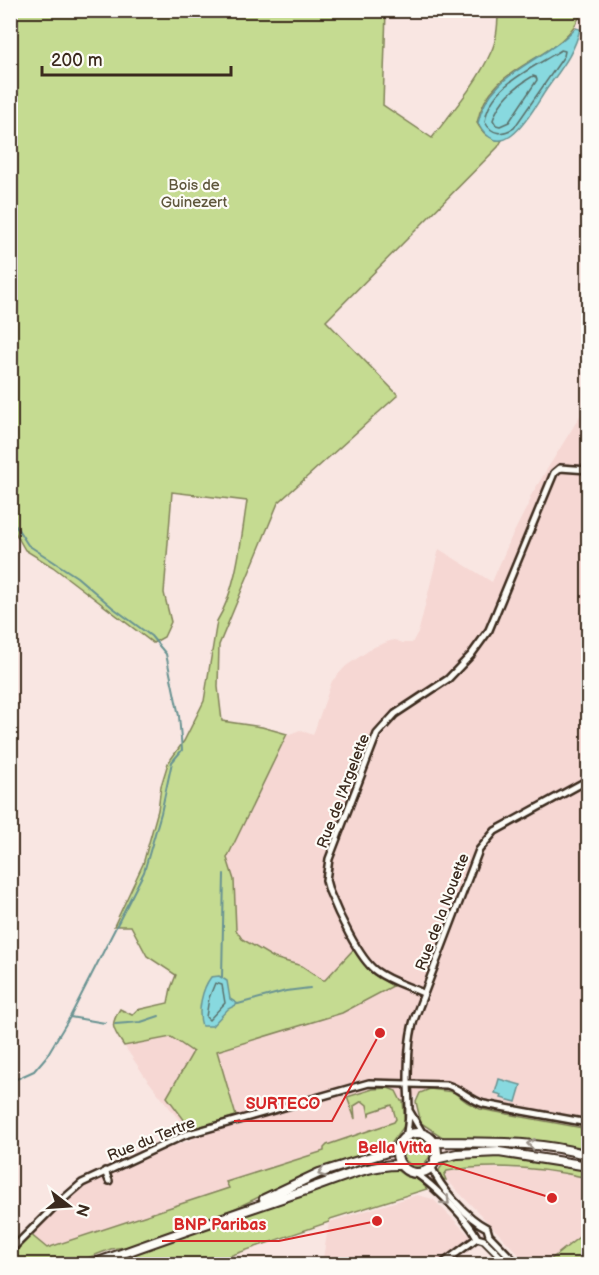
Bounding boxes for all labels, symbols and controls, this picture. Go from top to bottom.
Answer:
scale bar [42,39,231,77]
text: 200 m [51,50,103,71]
park label: Bois de Guinezert [161,176,228,212]
street label: Rue de l'Argelette [313,731,374,851]
street label: Rue de la Nouette [411,851,474,973]
callout: SURTECO [234,1087,332,1121]
text: SURTECO [246,1095,321,1114]
street label: Rue du Tertre [104,1113,198,1166]
callout: Bella Vitta [345,1130,444,1164]
one-way arrow [527,1138,536,1151]
text: Bella Vitta [358,1139,432,1158]
one-way arrow [317,1165,327,1178]
north arrow [39,1176,99,1236]
one-way arrow [439,1195,450,1205]
text: N [71,1201,93,1218]
callout: BNP Paribas [162,1207,279,1241]
text: BNP Paribas [174,1216,267,1235]

